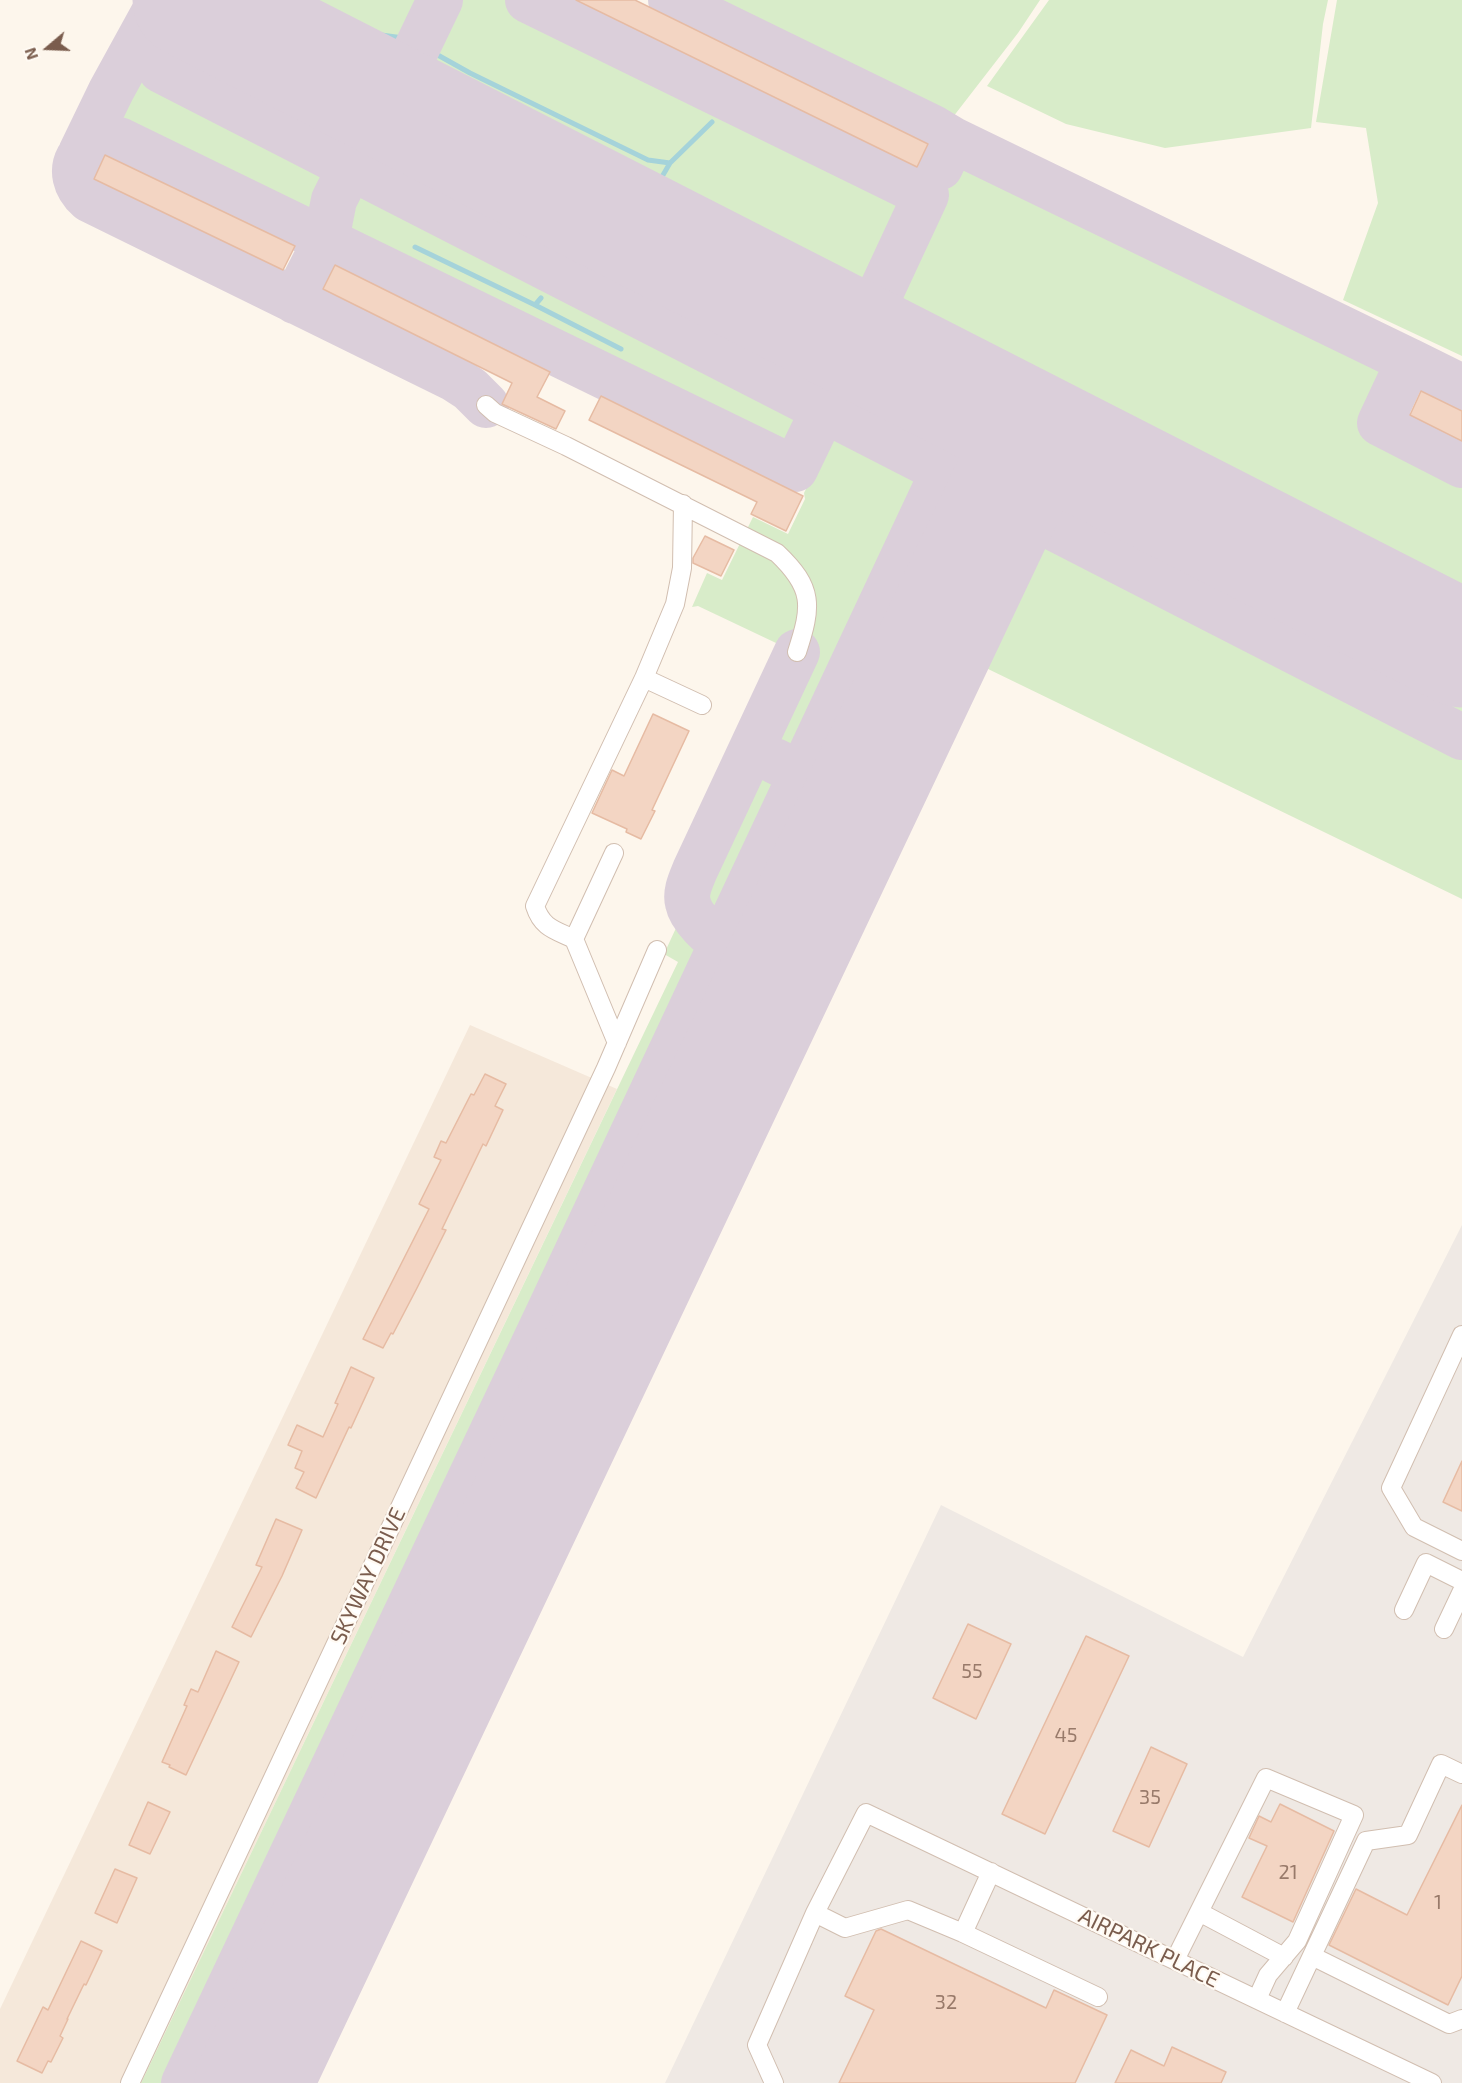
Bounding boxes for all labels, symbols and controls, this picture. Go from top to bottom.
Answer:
north arrow [18,18,78,78]
text: N [20,45,41,63]
street label: SKYWAY DRIVE [325,1503,411,1649]
house number: 55 [961,1659,983,1683]
house number: 45 [1054,1723,1078,1747]
house number: 35 [1139,1785,1161,1809]
house number: 21 [1278,1860,1298,1884]
house number: 1 [1434,1890,1442,1914]
street label: AIRPARK PLACE [1074,1903,1224,1993]
house number: 32 [935,1990,957,2014]

